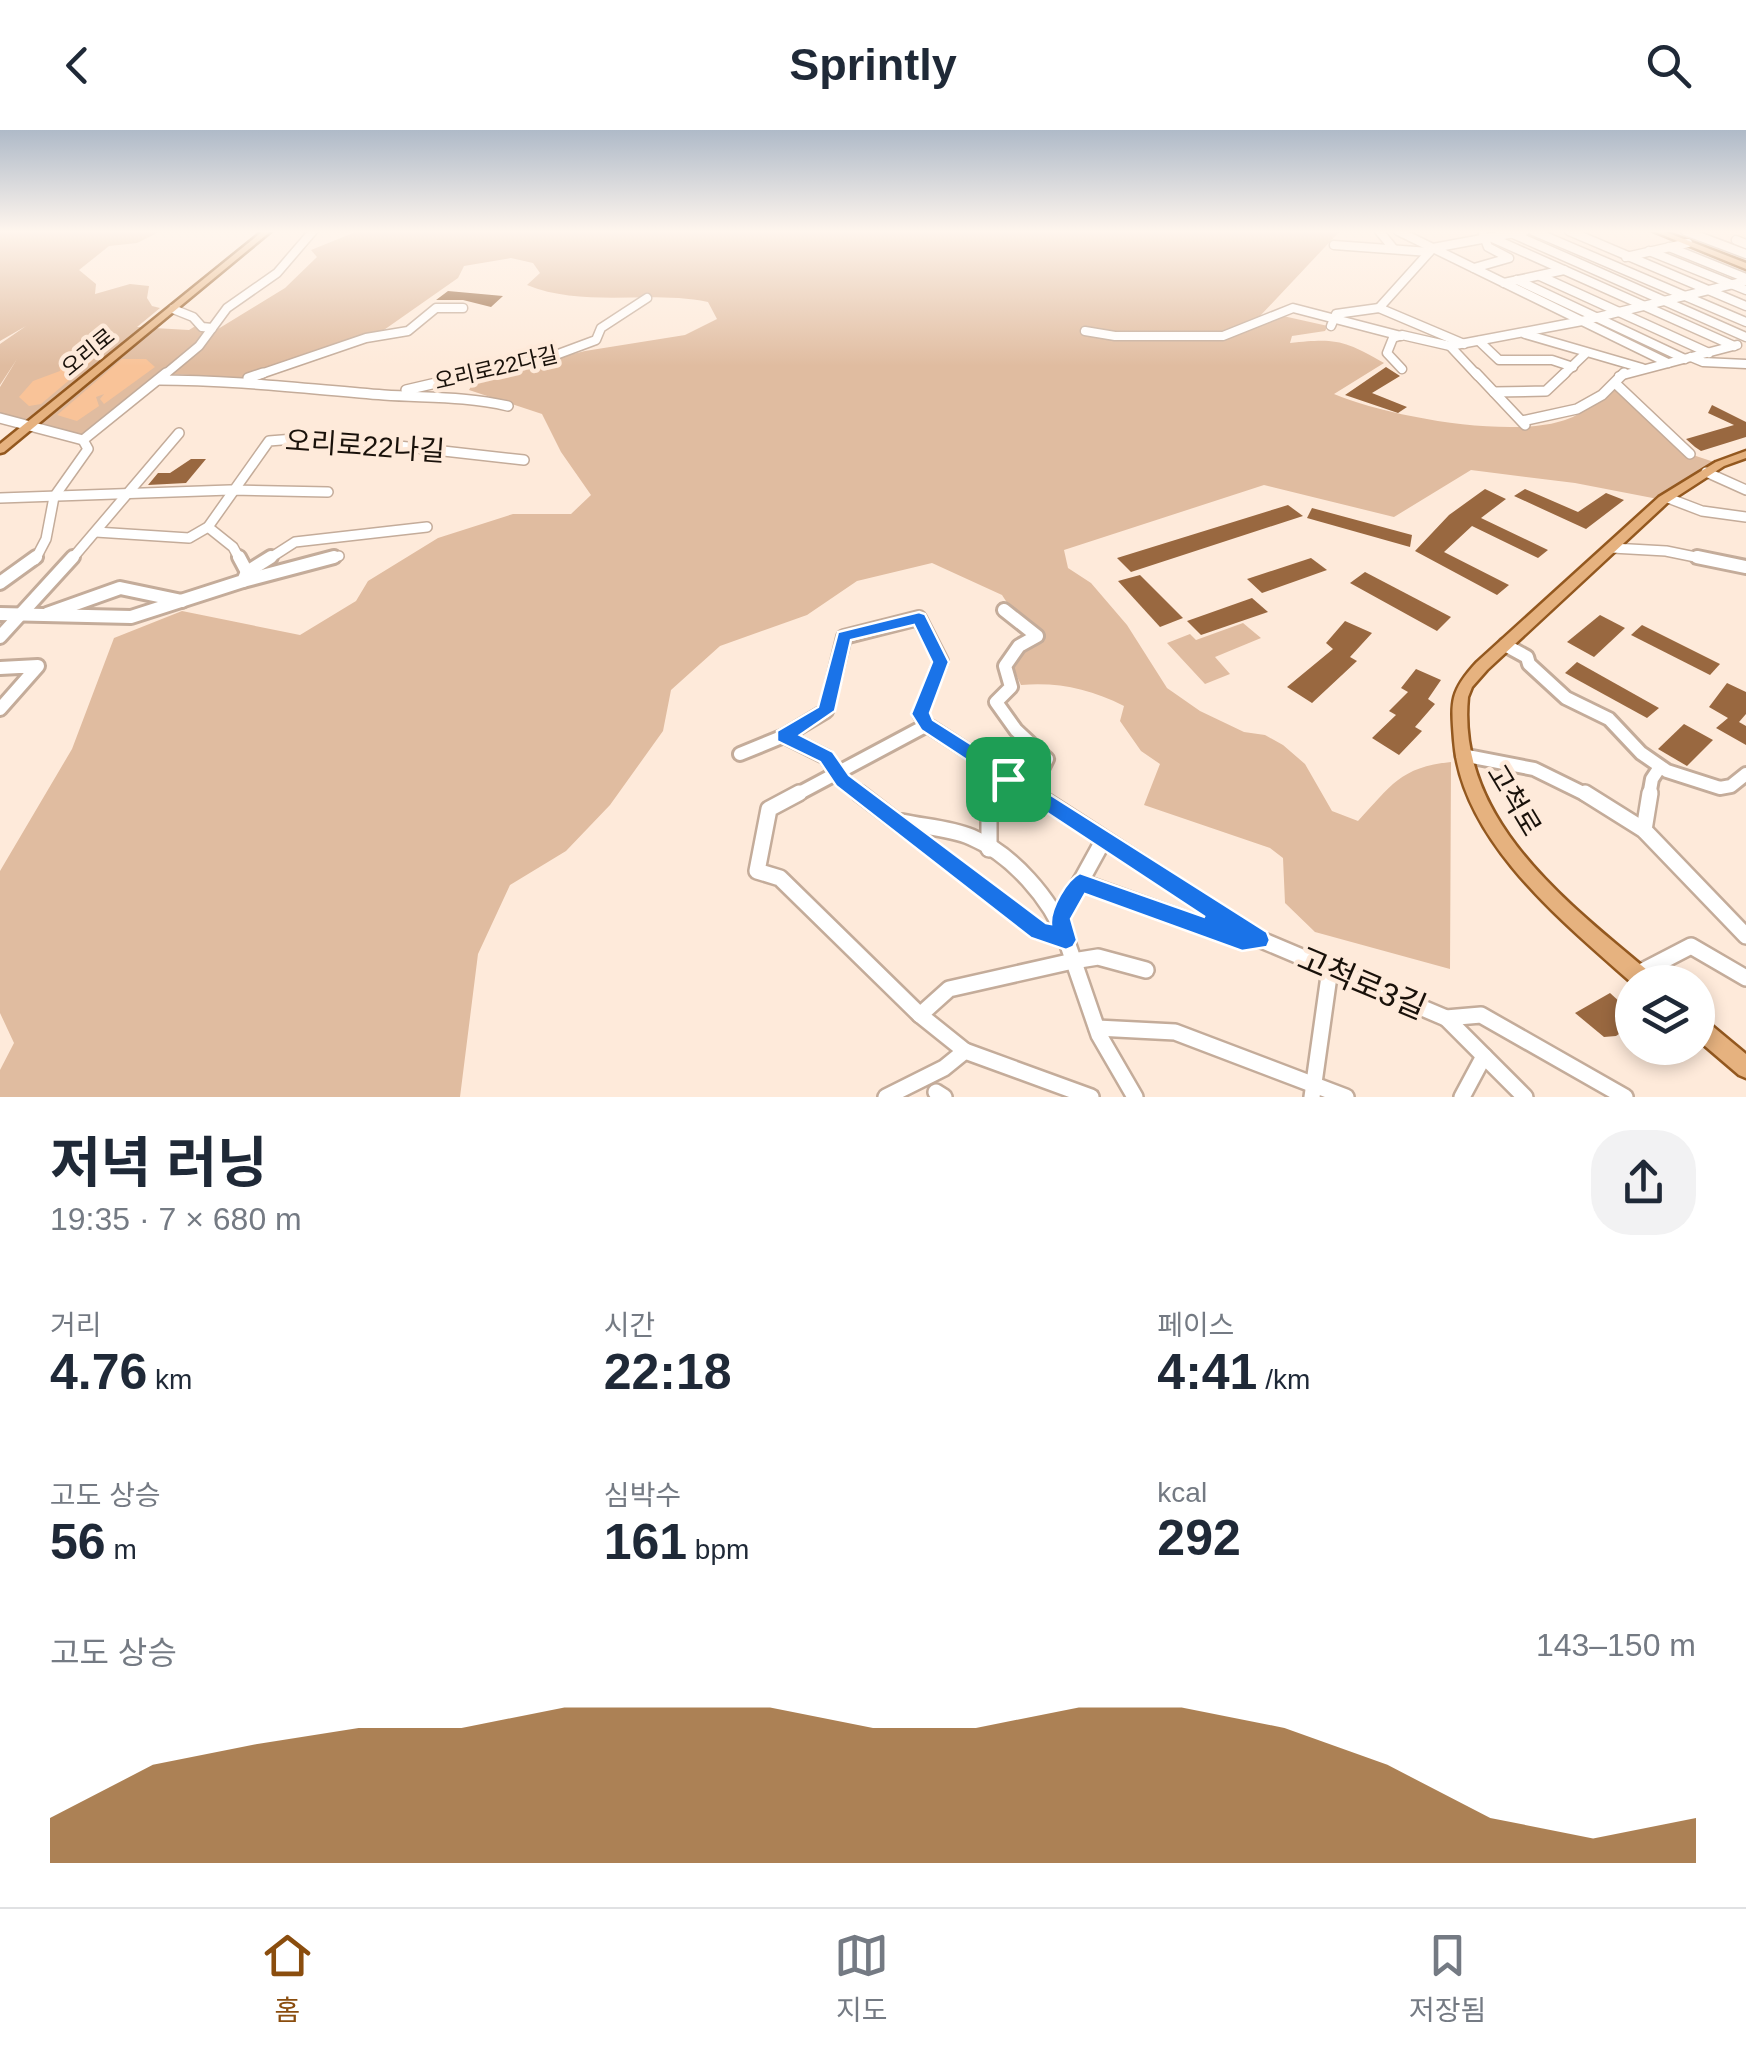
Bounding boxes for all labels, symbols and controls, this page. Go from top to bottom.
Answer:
icon: back [50,38,105,93]
icon: search [1641,38,1696,93]
text: Sprintly [789,39,957,90]
street label: 오리로 [57,323,119,381]
street label: 오리로22다길 [432,342,560,394]
street label: 오리로22나길 [284,425,446,467]
pin [966,737,1051,822]
icon: arrive [981,752,1036,807]
street label: 고척로 [1481,759,1547,841]
street label: 고척로3길 [1293,940,1431,1026]
map controls [1615,965,1715,1065]
button: layers [1615,965,1715,1065]
button: share [1591,1130,1696,1235]
text: 저녁 러닝 [50,1132,268,1194]
text: 19:35 · 7 × 680 m [50,1201,302,1237]
text: 거리 [50,1310,102,1341]
text: 시간 [604,1310,655,1341]
text: 페이스 [1157,1310,1235,1341]
text: 4.76 [50,1344,147,1400]
text: 22:18 [604,1344,732,1400]
text: 4:41 [1157,1344,1257,1400]
text: km [147,1364,192,1395]
text: /km [1257,1364,1310,1395]
text: kcal [1157,1477,1207,1508]
text: 고도 상승 [50,1480,161,1511]
text: 심박수 [604,1480,681,1511]
text: 292 [1157,1510,1241,1566]
text: 56 [50,1514,106,1570]
text: 161 [604,1514,687,1570]
text: m [106,1534,137,1565]
text: bpm [687,1534,749,1565]
text: 143–150 m [1536,1627,1696,1663]
text: 고도 상승 [50,1635,177,1671]
tab: 홈 [260,1928,315,2028]
tab: 지도 [834,1928,889,2028]
tab: 저장됨 [1409,1928,1486,2028]

